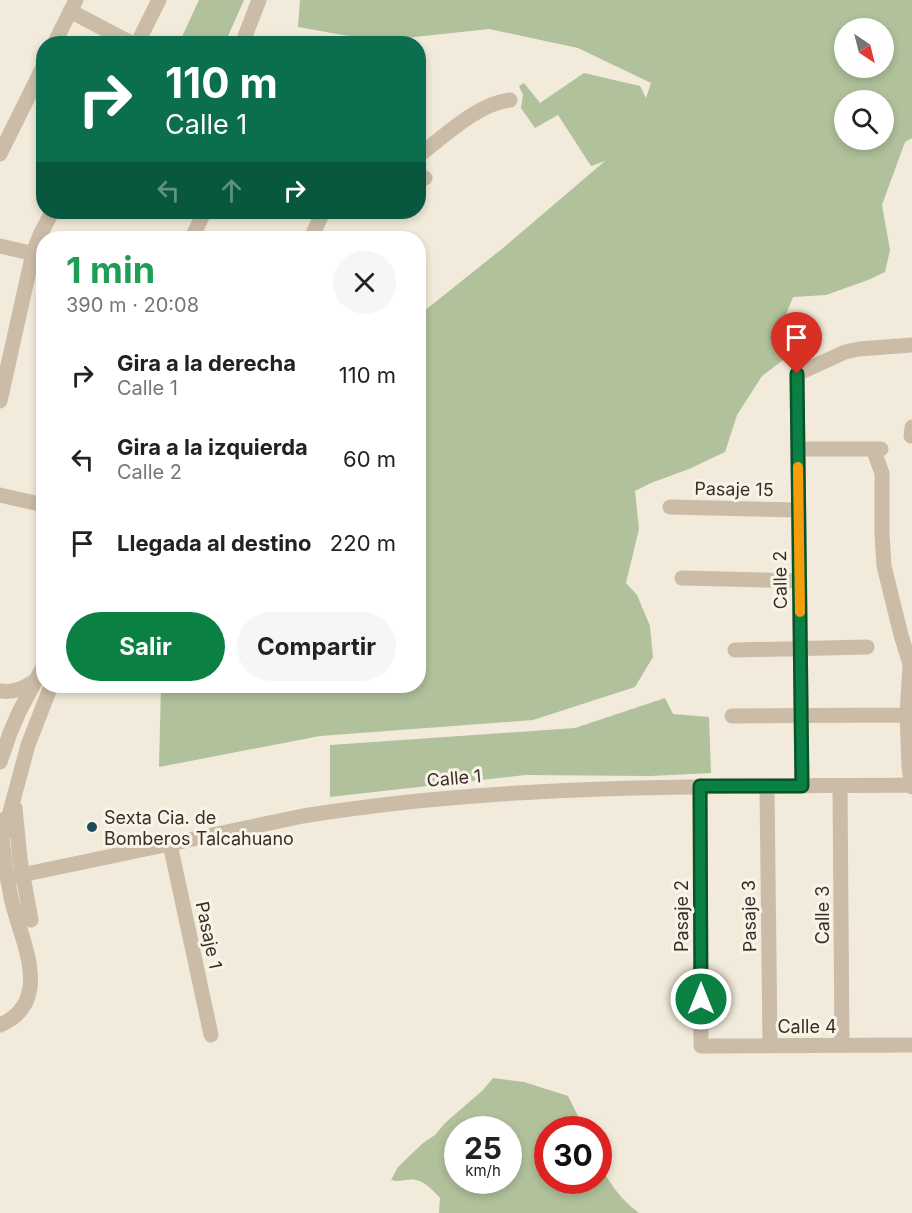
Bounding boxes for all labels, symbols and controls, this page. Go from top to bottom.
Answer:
north arrow [834,18,894,78]
map controls [834,18,894,150]
text: 110 m [165,57,278,108]
icon: right [66,60,144,138]
button: search [834,90,894,150]
text: Calle 1 [165,108,247,141]
icon: left [152,174,185,207]
icon: ahead [215,174,248,207]
icon: right [278,174,311,207]
text: 1 min [66,248,155,292]
button: close [333,251,396,314]
text: 390 m · 20:08 [66,293,199,317]
pin [771,312,822,374]
icon: arrive [780,321,813,354]
text: Gira a la derecha [117,350,296,376]
icon: right [66,359,99,392]
text: 110 m [339,362,396,388]
text: Calle 1 [117,376,178,400]
text: Gira a la izquierda [117,434,308,460]
icon: left [66,443,99,476]
text: 60 m [343,446,396,472]
text: Calle 2 [117,460,182,484]
street label: Pasaje 15 [694,478,774,500]
icon: arrive [66,527,99,560]
text: Llegada al destino [117,530,311,556]
text: 220 m [330,530,396,556]
street label: Calle 2 [769,551,791,609]
button: Salir [66,612,225,681]
button: Compartir [237,612,396,681]
street label: Calle 1 [426,765,482,791]
place label: Sexta Cia. de Bomberos Talcahuano [104,807,294,849]
marker: Sexta Cia. de Bomberos Talcahuano [85,820,99,834]
street label: Pasaje 2 [671,880,692,952]
street label: Pasaje 3 [738,880,760,952]
street label: Calle 3 [812,886,833,944]
street label: Pasaje 1 [192,899,226,971]
position arrow [669,967,733,1031]
street label: Calle 4 [777,1016,837,1037]
speed limit sign: 30 [534,1116,612,1194]
text: 25 [464,1130,502,1166]
text: km/h [465,1161,501,1180]

